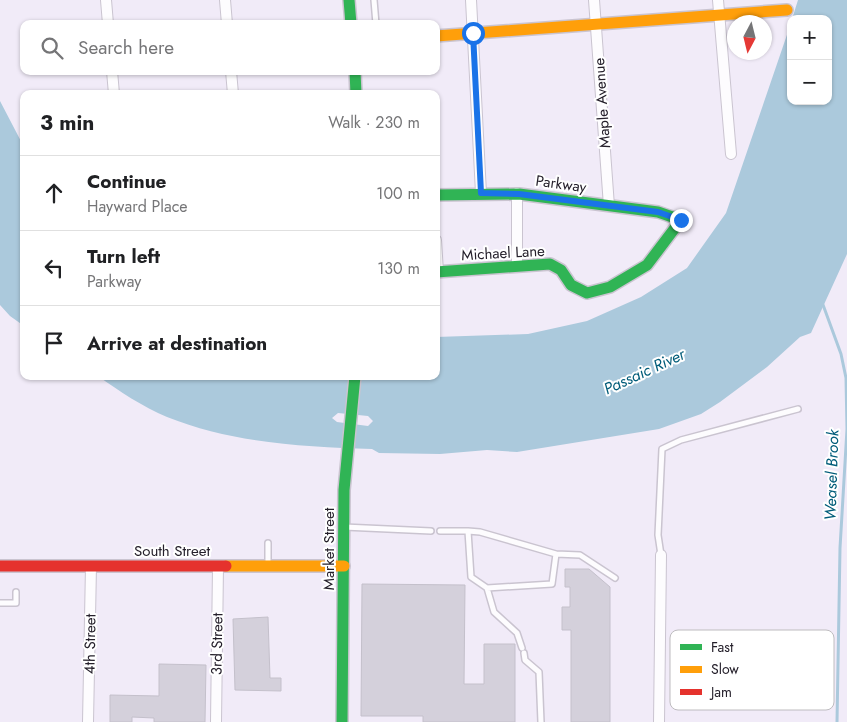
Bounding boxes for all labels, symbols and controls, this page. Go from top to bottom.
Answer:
north arrow [727,15,772,60]
map controls [787,15,832,105]
button: + [787,15,832,60]
search box [20,20,440,75]
route start [462,22,485,45]
icon: search [38,34,66,62]
text: Search here [78,34,174,61]
street label: Maple Avenue [588,57,616,149]
button: − [787,60,832,105]
text: 3 min [40,108,94,138]
text: Walk · 230 m [328,111,420,134]
text: Continue [87,168,166,195]
street label: Parkway [534,170,588,198]
icon: ahead [40,179,68,207]
text: 100 m [376,182,420,205]
text: Hayward Place [87,195,188,218]
route end [670,209,693,232]
street label: Michael Lane [461,240,546,266]
text: Turn left [87,243,160,270]
icon: left [40,254,68,282]
text: 130 m [377,257,420,280]
text: Parkway [87,270,141,293]
icon: arrive [40,329,68,357]
text: Arrive at destination [87,330,267,357]
water label: Passaic River [600,342,690,400]
water label: Weasel Brook [818,428,845,521]
street label: Market Street [318,507,340,590]
street label: South Street [134,540,210,562]
street label: 3rd Street [205,612,229,675]
street label: 4th Street [78,613,102,674]
legend [670,630,834,710]
text: Fast [711,637,734,657]
text: Slow [711,659,739,679]
text: Jam [709,682,732,702]

